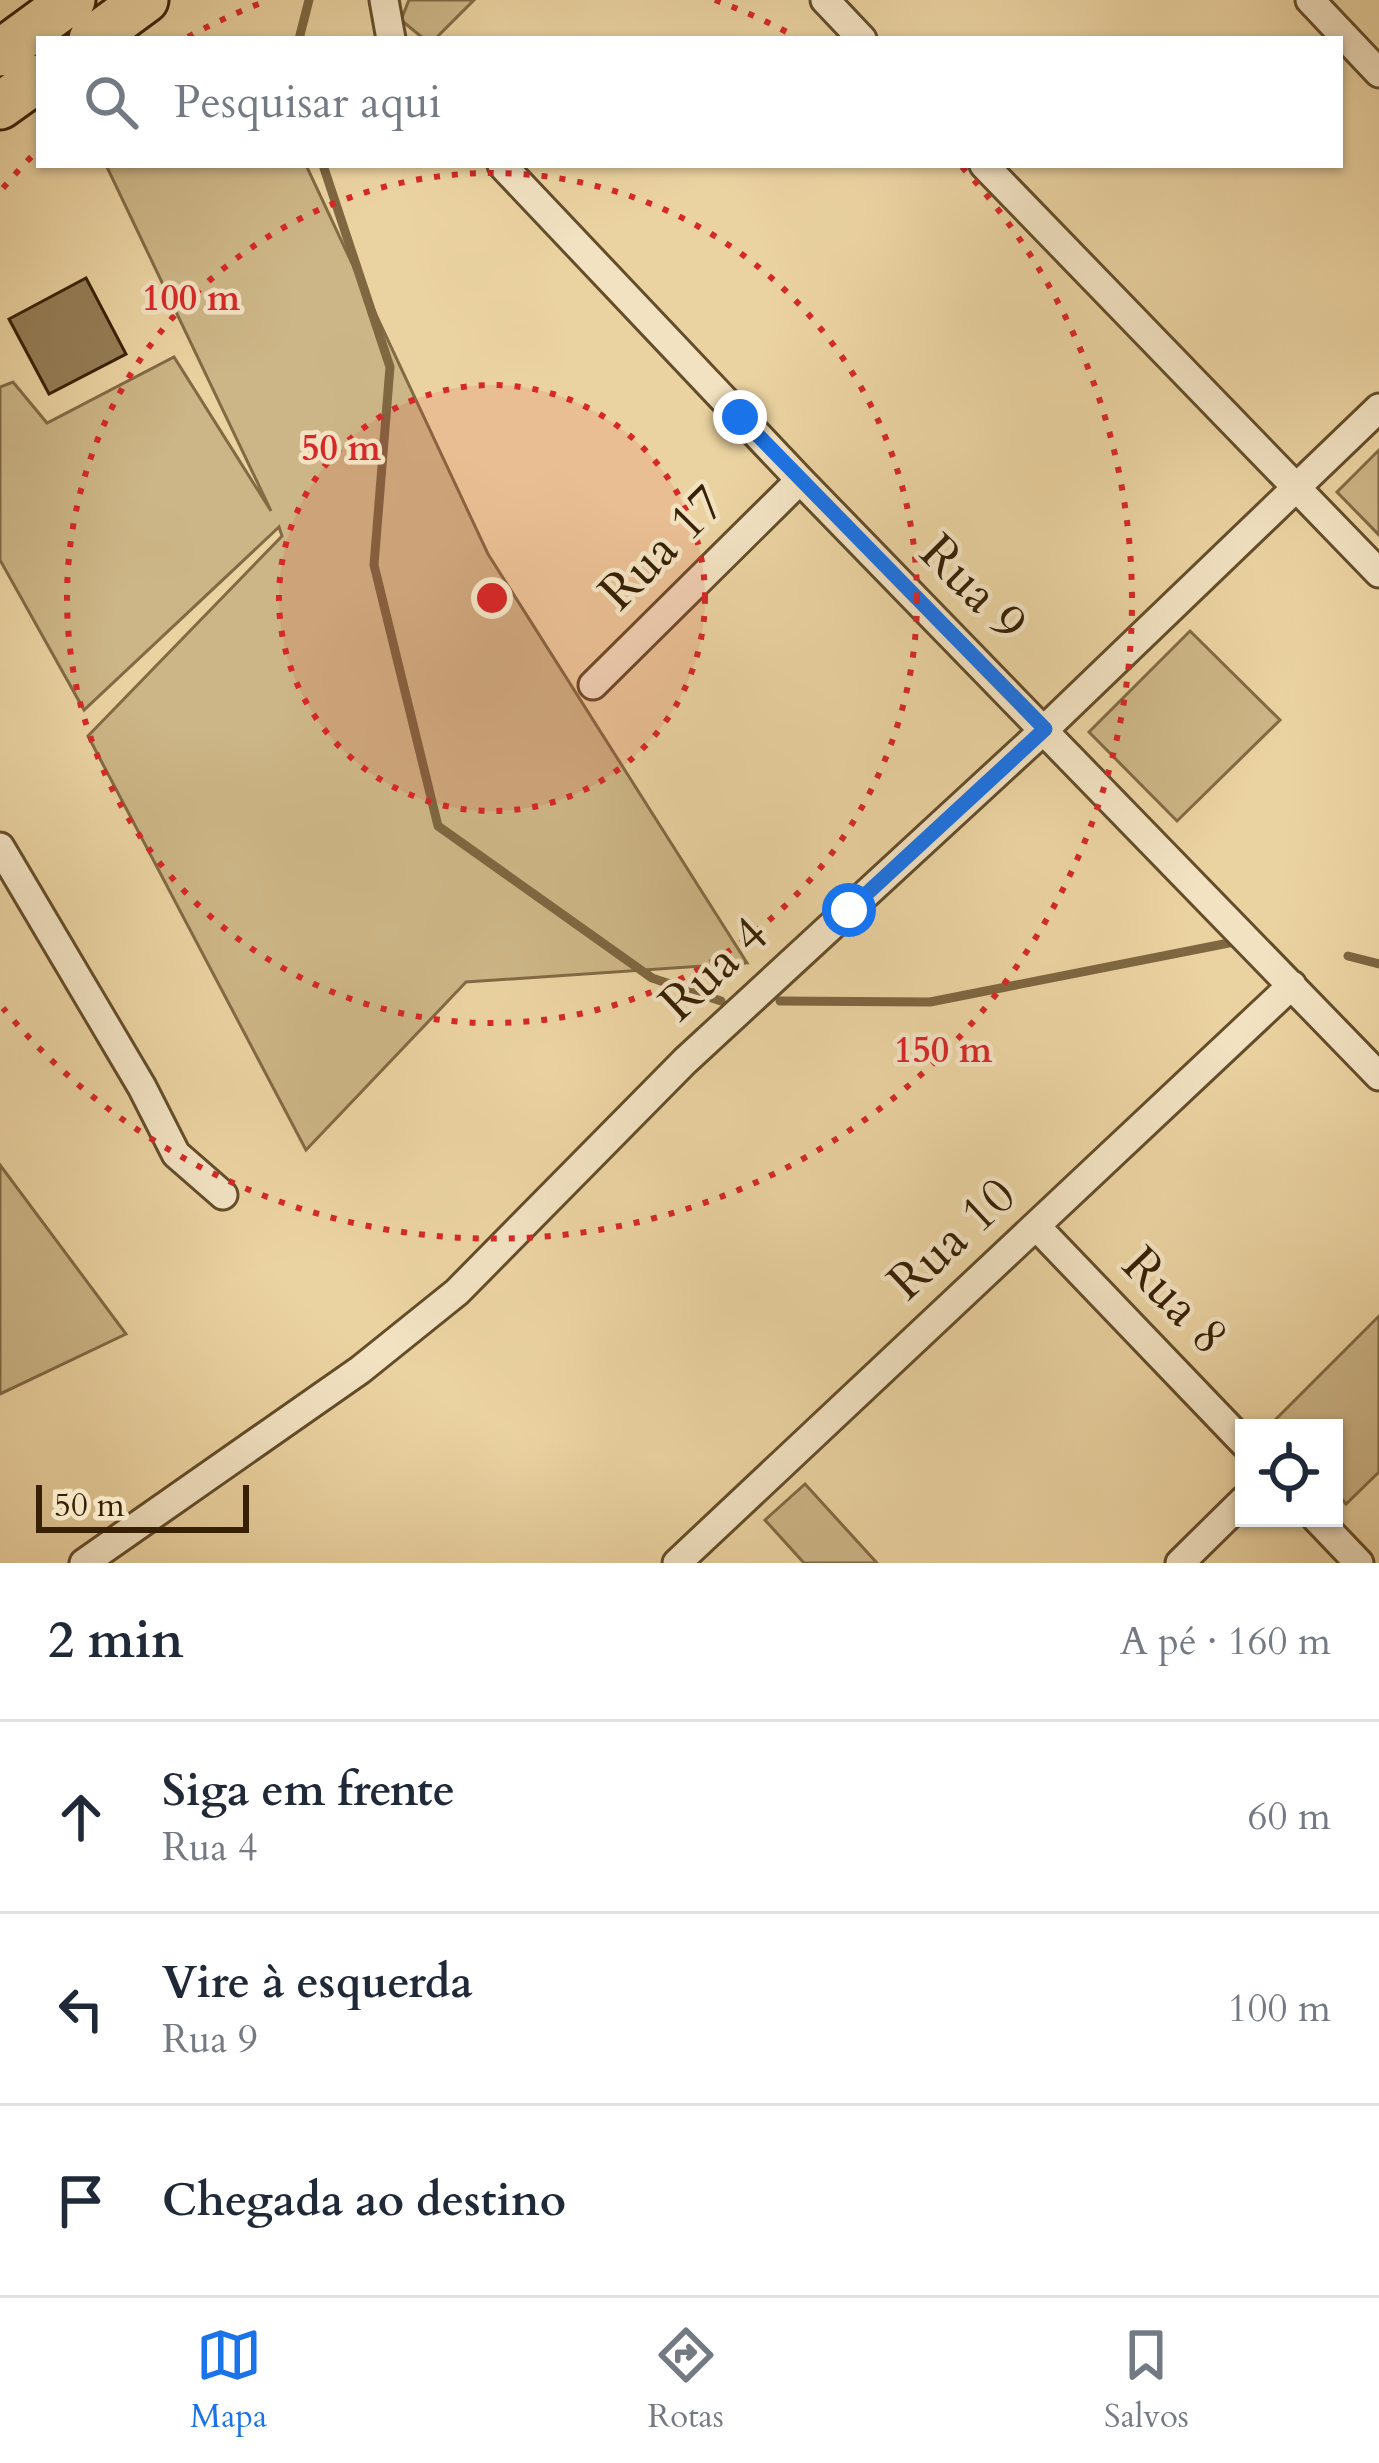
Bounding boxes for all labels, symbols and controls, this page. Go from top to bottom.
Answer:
search box [36,36,1343,168]
icon: search [78,69,144,135]
text: Pesquisar aqui [174,72,441,133]
text: 100 m [142,274,241,323]
route end [713,390,767,444]
text: 50 m [301,424,382,473]
street label: Rua 17 [584,470,740,626]
street label: Rua 9 [904,519,1042,657]
centre of rings [471,577,513,619]
route start [822,883,876,937]
street label: Rua 4 [644,901,784,1037]
text: 150 m [894,1026,993,1075]
street label: Rua 10 [873,1162,1031,1316]
street label: Rua 8 [1106,1232,1244,1370]
map controls [1235,1419,1343,1527]
button: locate [1235,1419,1343,1527]
scale bar [36,1479,249,1532]
text: 50 m [54,1483,125,1528]
text: 2 min [48,1606,184,1676]
text: A pé · 160 m [1120,1615,1331,1668]
text: Siga em frente [162,1760,455,1821]
icon: ahead [48,1784,114,1850]
text: 60 m [1248,1790,1331,1843]
text: Rua 4 [162,1821,258,1874]
text: Vire à esquerda [162,1952,473,2013]
icon: left [48,1976,114,2042]
text: 100 m [1228,1982,1331,2035]
text: Rua 9 [162,2013,258,2066]
icon: arrive [48,2168,114,2234]
text: Chegada ao destino [162,2170,566,2231]
tab: Mapa [190,2322,267,2439]
tab: Rotas [647,2322,724,2439]
tab: Salvos [1104,2322,1189,2439]

